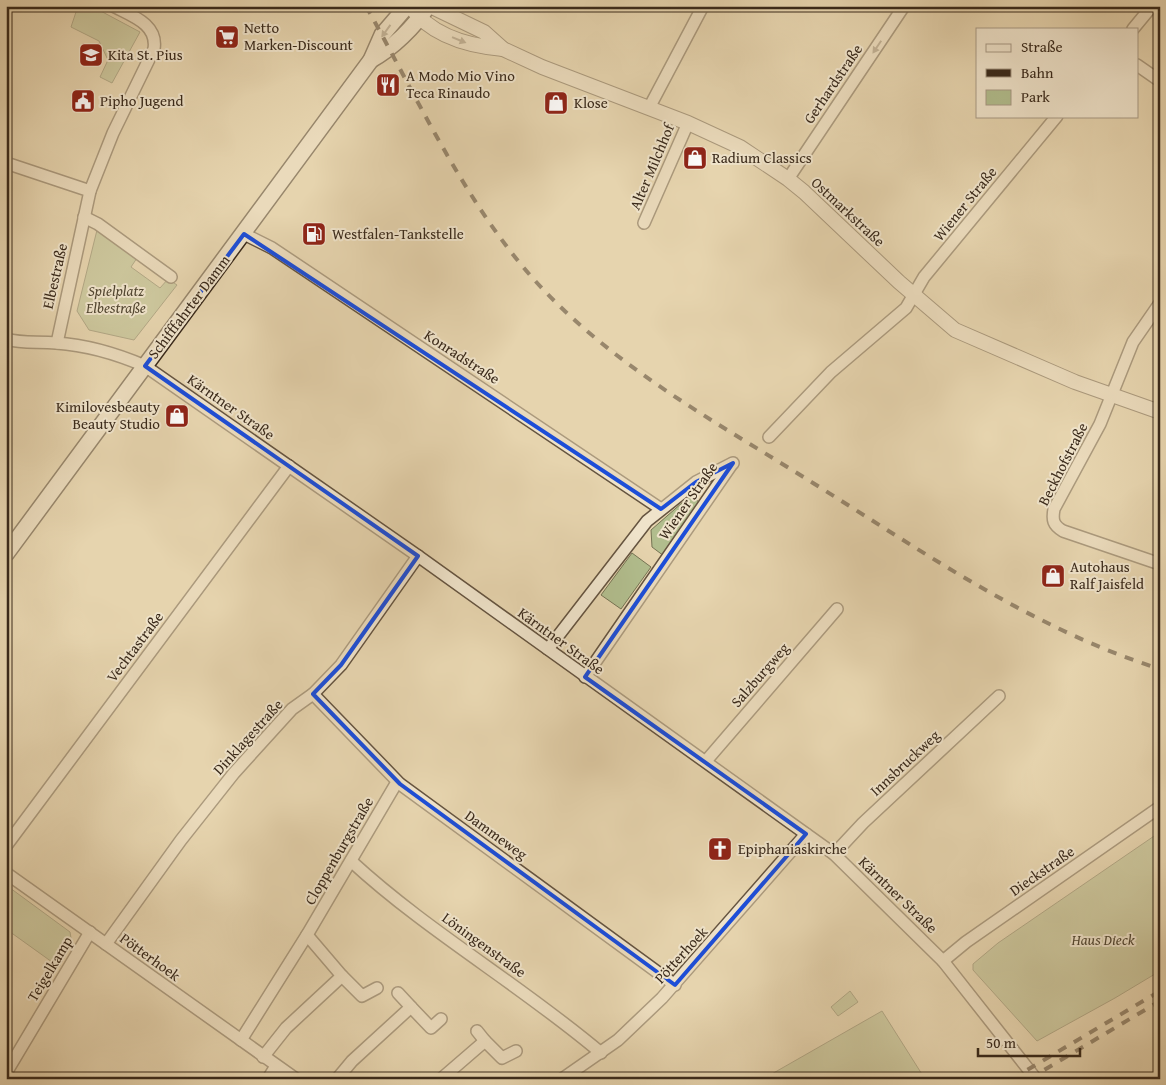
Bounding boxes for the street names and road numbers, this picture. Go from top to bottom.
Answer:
street label: Gerhardstraße [798,40,867,128]
street label: Alter Milchhof [624,119,680,213]
street label: Wiener Straße [928,162,1001,245]
street label: Ostmarkstraße [807,172,890,251]
street label: Elbestraße [37,241,72,311]
street label: Schifffahrter Damm [143,250,235,363]
street label: Konradstraße [420,324,504,389]
street label: Kärntner Straße [183,369,279,445]
street label: Beckhofstraße [1033,419,1092,509]
street label: Wiener Straße [653,458,722,544]
street label: Kärntner Straße [514,602,609,679]
street label: Vechtastraße [101,607,168,686]
street label: Salzburgweg [726,637,794,712]
street label: Dinklagestraße [208,694,287,779]
street label: Innsbruckweg [865,724,945,800]
street label: Cloppenburgstraße [299,793,378,909]
street label: Dammeweg [461,805,532,865]
street label: Dieckstraße [1005,841,1078,901]
street label: Kärntner Straße [854,852,942,938]
street label: Löningenstraße [438,907,531,982]
street label: Pötterhoek [649,921,712,988]
street label: Pötterhoek [116,927,185,986]
street label: Teigelkamp [22,932,77,1005]

